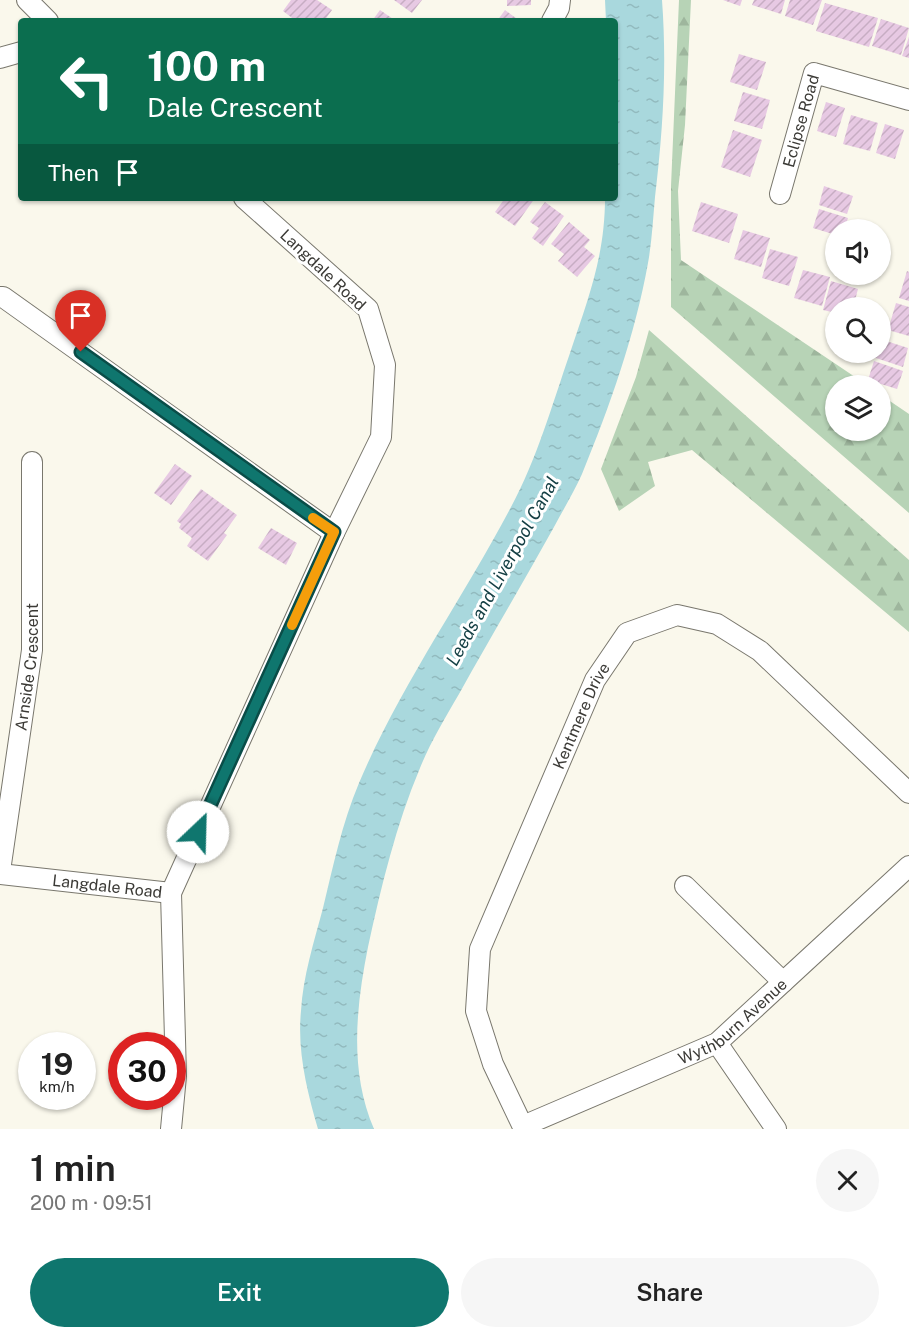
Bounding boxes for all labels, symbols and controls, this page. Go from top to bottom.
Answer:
text: 100 m [147,41,266,90]
icon: left [48,42,126,120]
street label: Eclipse Road [778,72,823,169]
text: Dale Crescent [147,91,323,123]
icon: arrive [111,156,144,189]
text: Then [48,160,99,186]
map controls [825,219,891,441]
button: sound [825,219,891,285]
street label: Langdale Road [276,225,370,315]
pin [55,290,106,352]
button: search [825,297,891,363]
icon: arrive [64,299,97,332]
button: layers [825,375,891,441]
water label: Leeds and Liverpool Canal [441,473,563,669]
street label: Arnside Crescent [11,603,42,732]
street label: Kentmere Drive [549,659,614,772]
position arrow [166,800,230,864]
street label: Langdale Road [51,870,163,901]
street label: Wythburn Avenue [675,974,791,1068]
speed limit sign: 30 [108,1032,186,1110]
text: 19 [41,1046,73,1082]
text: km/h [39,1078,75,1095]
text: 1 min [30,1147,116,1189]
button: close [816,1149,879,1212]
text: 200 m · 09:51 [30,1191,153,1215]
button: Exit [30,1258,449,1327]
button: Share [461,1258,879,1327]

